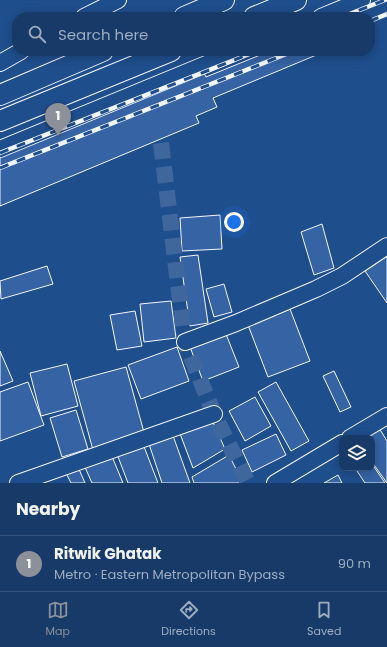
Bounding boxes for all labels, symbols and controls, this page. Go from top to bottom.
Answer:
search box [12,12,375,56]
icon: search [26,23,48,45]
text: Search here [58,24,148,45]
pin: 1 [45,103,71,136]
your location [224,212,244,232]
map controls [339,435,375,471]
button: layers [339,435,375,471]
text: Nearby [16,497,80,521]
text: Ritwik Ghatak [54,543,161,564]
text: 1 [27,554,31,573]
text: 90 m [338,554,371,573]
text: Metro · Eastern Metropolitan Bypass [54,565,285,584]
tab: Map [46,599,70,640]
tab: Directions [161,599,216,640]
tab: Saved [307,599,341,640]

